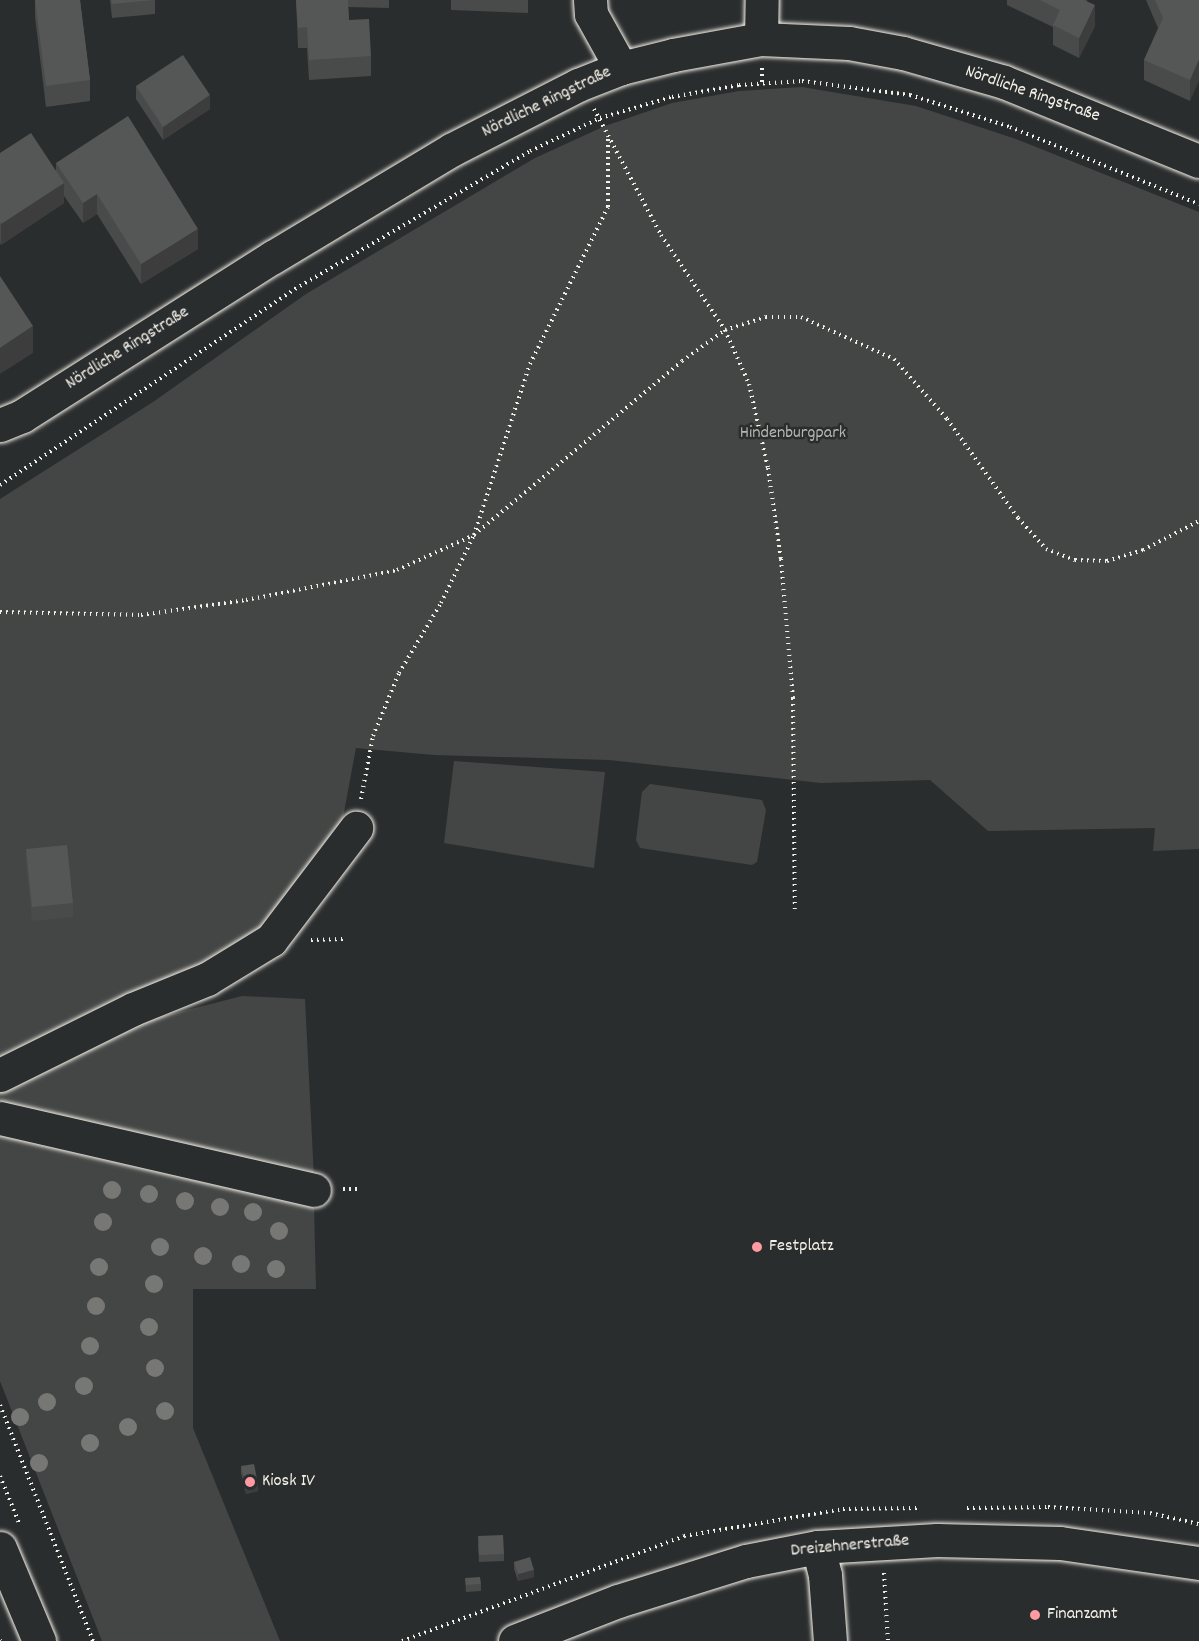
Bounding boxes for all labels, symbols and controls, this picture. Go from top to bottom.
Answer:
street label: Nördliche Ringstraße [479,62,615,144]
street label: Nördliche Ringstraße [962,62,1102,128]
street label: Nördliche Ringstraße [62,302,194,396]
park label: Hindenburgpark [740,423,846,445]
place label: Festplatz [769,1236,834,1258]
marker: Festplatz [750,1240,764,1254]
place label: Kiosk IV [262,1471,315,1493]
marker: Kiosk IV [243,1475,257,1489]
street label: Dreizehnerstraße [790,1531,910,1563]
place label: Finanzamt [1047,1604,1118,1626]
marker: Finanzamt [1028,1608,1042,1622]

